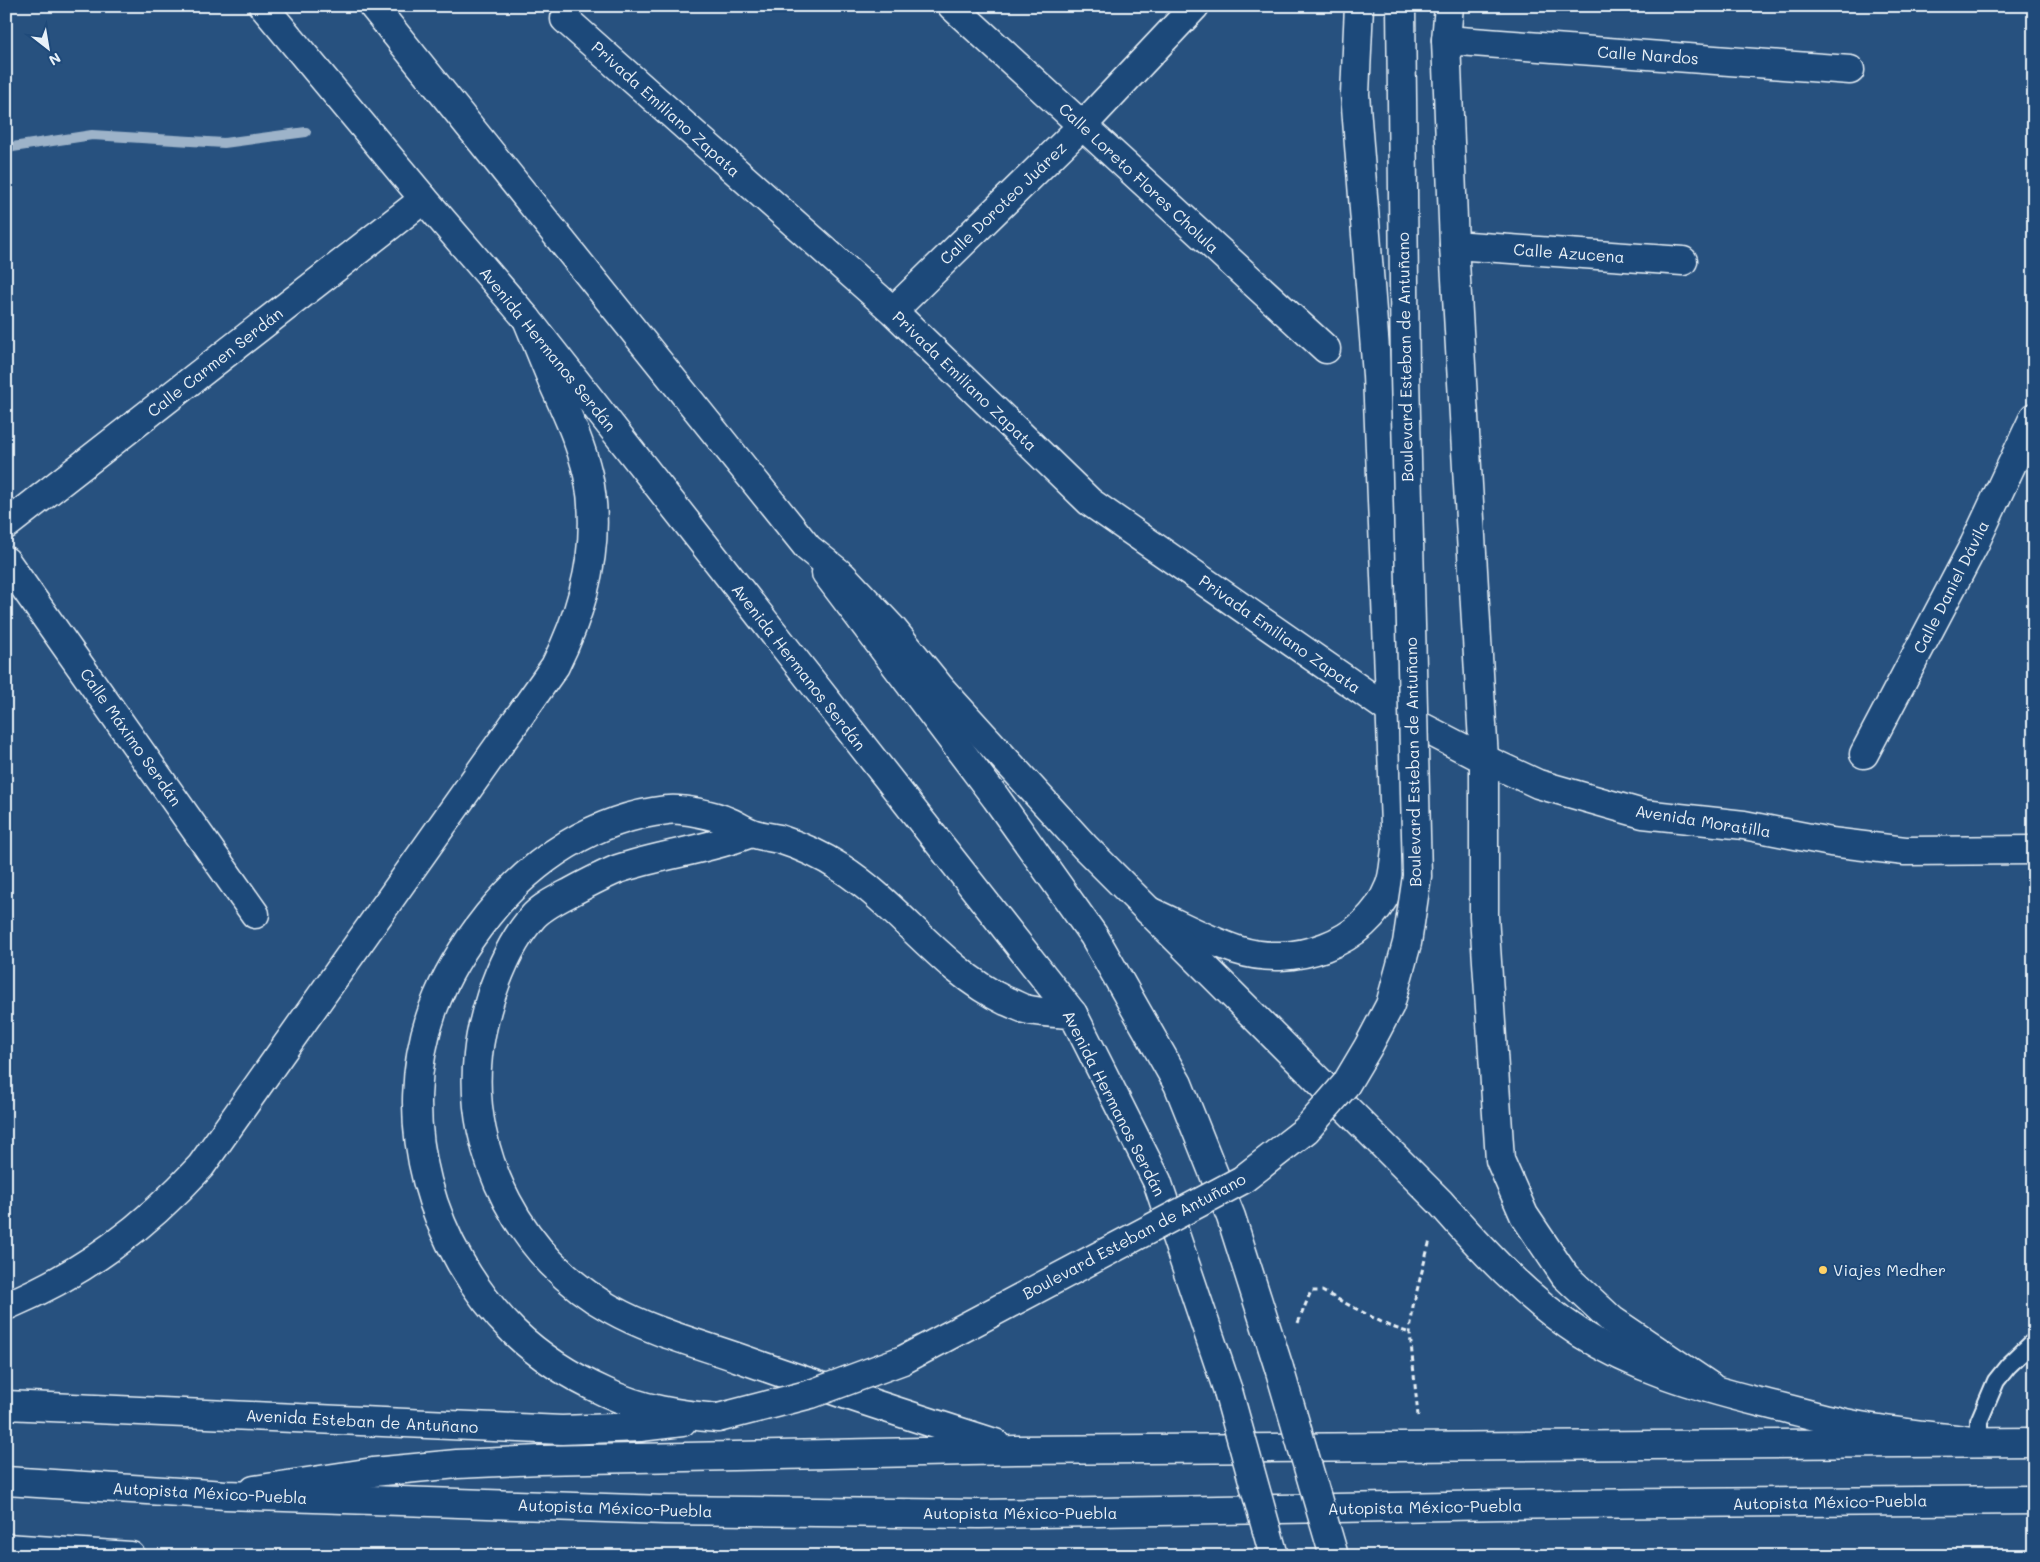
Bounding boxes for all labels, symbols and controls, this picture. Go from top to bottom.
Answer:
north arrow [22,22,72,72]
street label: Privada Emiliano Zapata [588,36,745,181]
street label: Calle Nardos [1597,40,1699,69]
text: N [45,49,64,70]
street label: Calle Loreto Flores Cholula [1055,98,1224,258]
street label: Calle Doroteo Juárez [935,137,1071,269]
street label: Boulevard Esteban de Antuñano [1392,232,1417,482]
street label: Calle Azucena [1513,238,1625,267]
street label: Avenida Hermanos Serdán [475,262,621,435]
street label: Calle Carmen Serdán [143,302,287,421]
street label: Privada Emiliano Zapata [889,306,1042,455]
street label: Calle Daniel Dávila [1908,517,1993,657]
street label: Privada Emiliano Zapata [1195,570,1365,698]
street label: Avenida Hermanos Serdán [728,579,871,754]
street label: Boulevard Esteban de Antuñano [1400,637,1425,887]
street label: Calle Máximo Serdán [76,664,187,810]
street label: Avenida Moratilla [1634,799,1772,842]
street label: Avenida Hermanos Serdán [1058,1006,1171,1199]
street label: Boulevard Esteban de Antuñano [1018,1168,1249,1303]
place label: Viajes Medher [1833,1259,1946,1280]
marker: Viajes Medher [1817,1264,1829,1276]
street label: Avenida Esteban de Antuñano [245,1404,479,1437]
street label: Autopista México-Puebla [112,1477,308,1508]
street label: Autopista México-Puebla [1732,1489,1928,1514]
street label: Autopista México-Puebla [517,1494,713,1521]
street label: Autopista México-Puebla [1327,1494,1523,1519]
street label: Autopista México-Puebla [923,1502,1118,1523]

